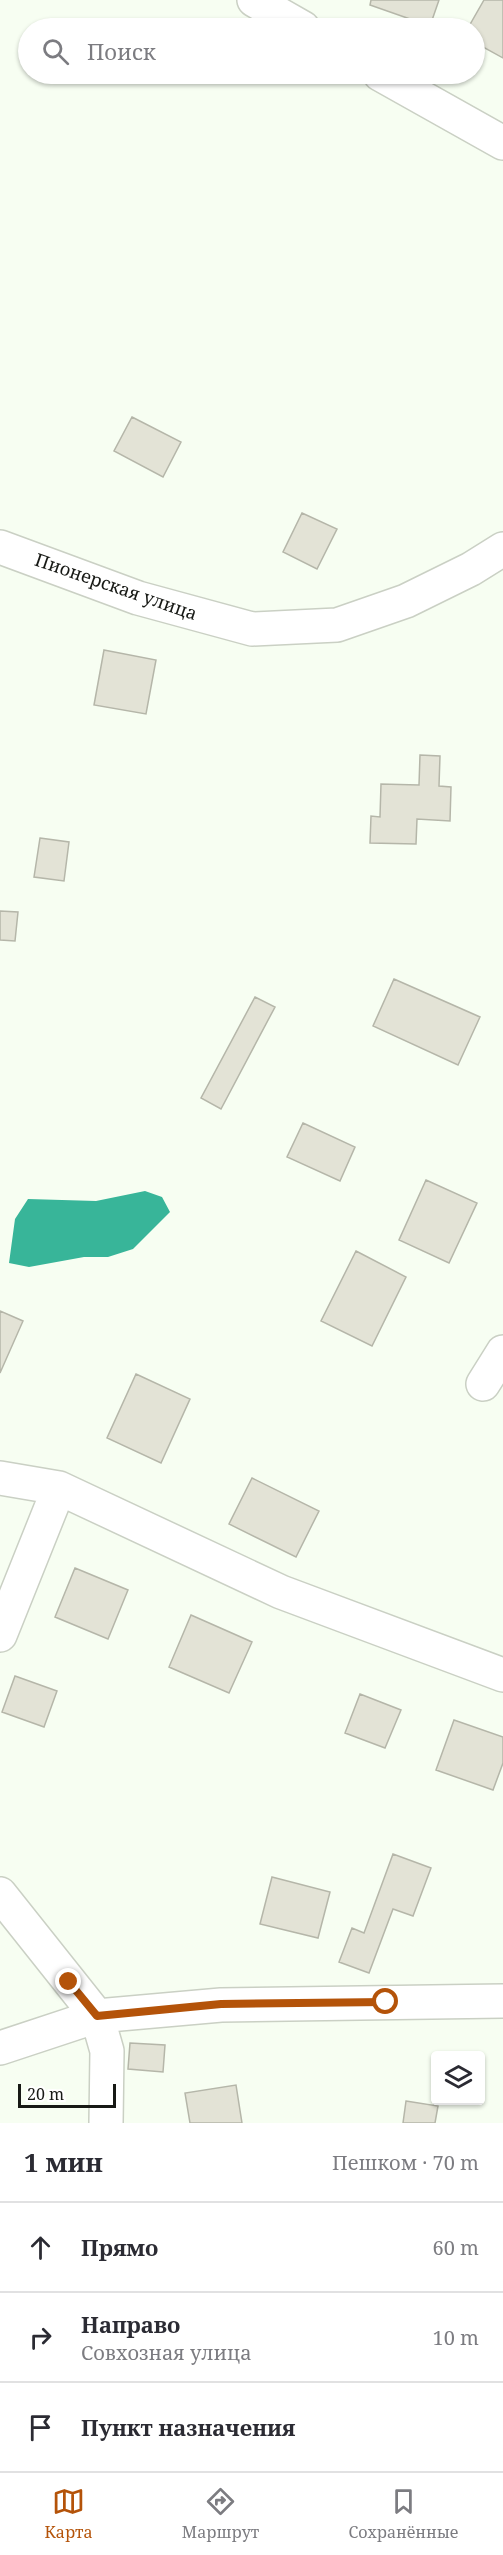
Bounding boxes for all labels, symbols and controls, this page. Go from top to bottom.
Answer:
search box [18,18,485,84]
icon: search [39,35,72,68]
text: Поиск [87,36,156,66]
street label: Пионерская улица [32,547,201,625]
route end [55,1968,81,1994]
route start [372,1988,398,2014]
map controls [431,2051,485,2105]
button: layers [431,2051,485,2105]
scale bar [18,2081,116,2108]
text: 20 m [27,2083,64,2105]
text: 1 мин [24,2144,103,2180]
text: Пешком · 70 m [332,2149,479,2176]
icon: ahead [24,2231,57,2264]
text: Прямо [81,2232,158,2262]
text: 60 m [433,2234,479,2261]
text: Направо [81,2309,180,2339]
icon: right [24,2321,57,2354]
text: 10 m [433,2324,479,2351]
text: Совхозная улица [81,2339,252,2366]
icon: arrive [24,2411,57,2444]
text: Пункт назначения [81,2412,295,2442]
tab: Карта [45,2485,93,2543]
tab: Маршрут [182,2485,259,2543]
tab: Сохранённые [348,2485,458,2543]

